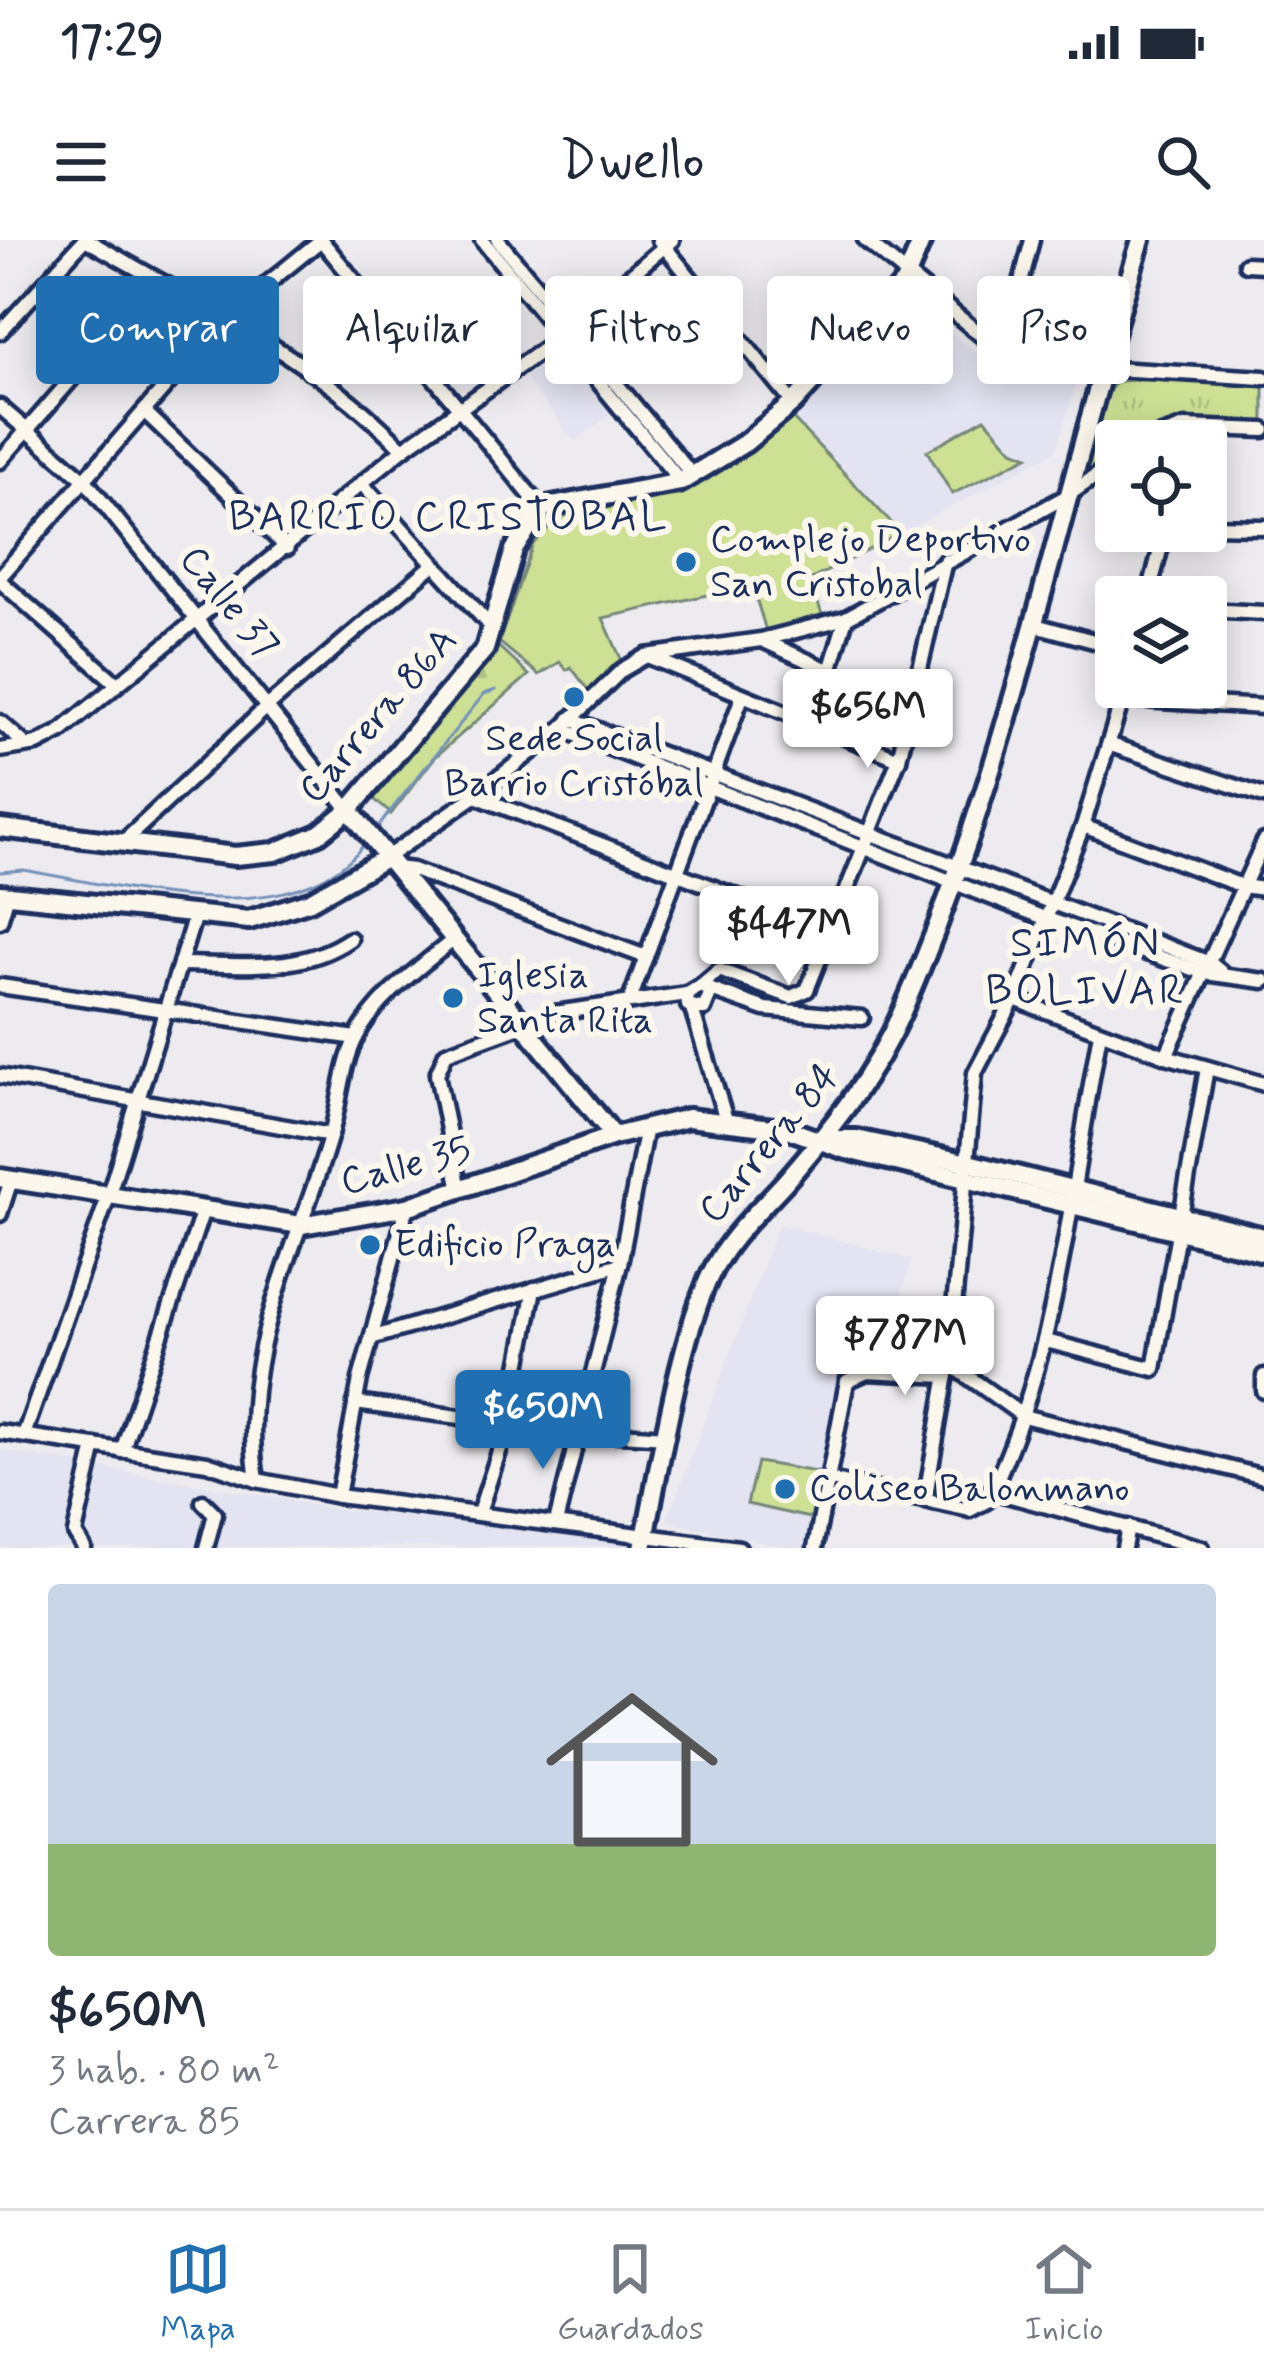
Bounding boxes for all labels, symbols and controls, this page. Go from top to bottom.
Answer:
text: 17:29 [60,13,164,72]
text: Dwello [559,127,705,198]
icon: menu [48,129,114,195]
icon: search [1150,129,1216,195]
chip: Comprar [36,276,279,384]
chip: Alquilar [303,276,521,384]
chip: Filtros [545,276,743,384]
chip: Nuevo [767,276,953,384]
chip: Piso [977,276,1130,384]
map controls [1095,420,1227,708]
button: locate [1095,420,1227,552]
district label: BARRIO CRISTOBAL [229,491,669,546]
place label: Complejo Deportivo San Cristobal [710,515,1031,611]
street label: Calle 37 [167,536,289,670]
marker: Complejo Deportivo San Cristobal [673,549,699,575]
button: layers [1095,576,1227,708]
street label: Carrera 86A [288,617,470,815]
pin: $656M [784,669,952,771]
text: $656M [810,682,926,733]
marker: Sede Social Barrio Cristóbal [561,684,587,710]
place label: Sede Social Barrio Cristóbal [445,714,703,810]
pin: $447M [705,886,873,988]
text: $447M [726,899,852,950]
district label: SIMÓN BOLIVAR [985,917,1187,1020]
place label: Iglesia Santa Rita [477,951,653,1047]
marker: Iglesia Santa Rita [440,985,466,1011]
street label: Carrera 84 [688,1053,852,1235]
street label: Calle 35 [335,1125,477,1209]
place label: Edificio Praga [394,1220,616,1274]
marker: Edificio Praga [357,1232,383,1258]
pin: $787M [821,1296,989,1398]
text: $787M [843,1309,967,1360]
pin: $650M [459,1370,627,1472]
text: $650M [482,1383,604,1434]
place label: Coliseo Balonmano [809,1464,1129,1515]
marker: Coliseo Balonmano [772,1476,798,1502]
icon: home [524,1662,740,1878]
text: $650M [48,1980,207,2046]
text: 3 hab. · 80 m² [48,2046,280,2097]
text: Carrera 85 [48,2097,240,2148]
tab: Mapa [161,2236,236,2352]
tab: Guardados [557,2236,704,2352]
tab: Inicio [1025,2236,1103,2352]

